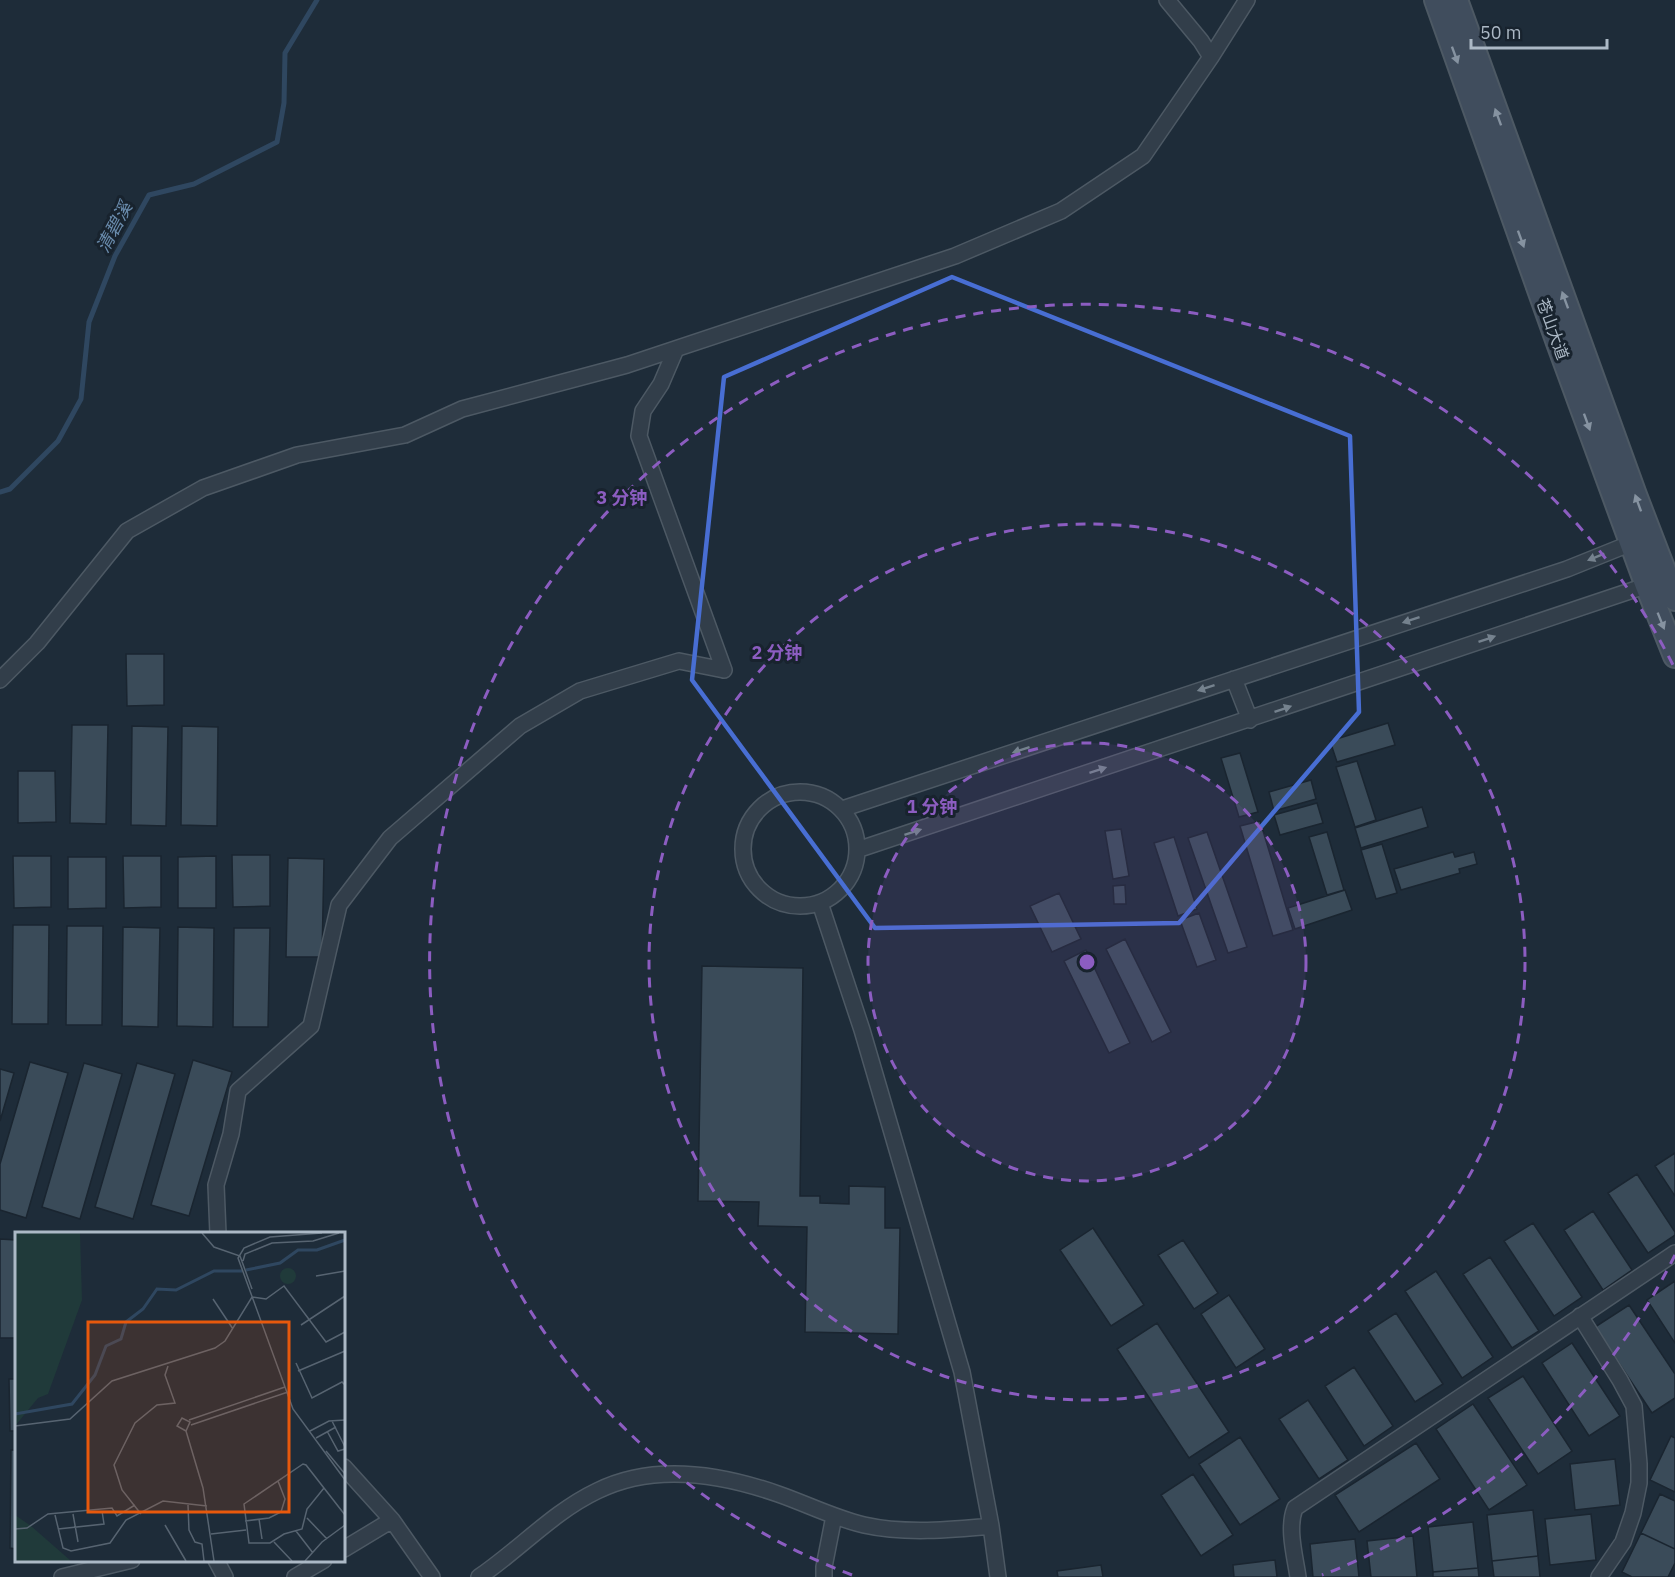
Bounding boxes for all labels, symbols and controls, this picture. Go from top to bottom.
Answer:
scale bar [1471,12,1608,50]
text: 50 m [1480,21,1522,44]
one-way arrow [1451,46,1461,64]
one-way arrow [1493,108,1503,126]
water label: 清碧溪 [91,196,138,256]
one-way arrow [1516,230,1526,248]
one-way arrow [1559,291,1569,309]
street label: 苍山大道 [1533,296,1573,362]
one-way arrow [1583,413,1593,431]
text: 3 分钟 [596,486,648,509]
one-way arrow [1633,494,1643,512]
one-way arrow [1587,553,1605,562]
one-way arrow [1656,612,1666,630]
one-way arrow [1402,616,1420,626]
one-way arrow [1478,634,1496,644]
text: 2 分钟 [751,641,803,664]
one-way arrow [1197,684,1215,694]
one-way arrow [1274,703,1292,713]
one-way arrow [1012,745,1030,755]
one-way arrow [1089,765,1107,775]
text: 1 分钟 [906,795,958,818]
one-way arrow [904,827,922,836]
centre of rings [1077,952,1097,972]
inset map [15,1232,345,1562]

